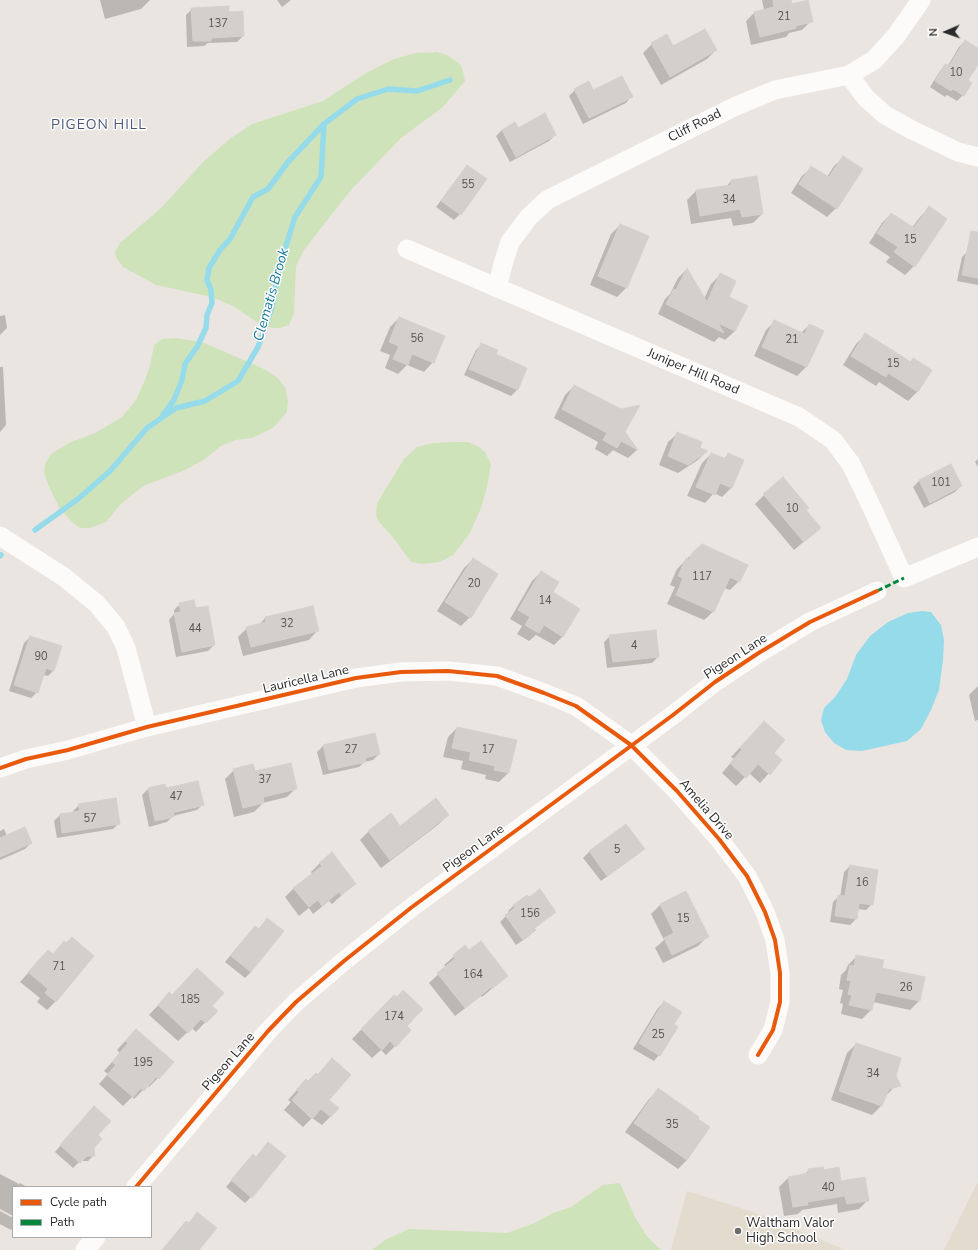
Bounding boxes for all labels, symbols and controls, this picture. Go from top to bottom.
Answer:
house number: 21 [777,10,791,24]
north arrow [926,12,966,52]
house number: 137 [208,17,228,31]
text: N [926,28,941,37]
house number: 10 [949,66,963,80]
street label: Cliff Road [666,106,724,146]
district label: PIGEON HILL [51,118,147,134]
house number: 55 [461,178,475,192]
house number: 34 [722,193,736,207]
house number: 15 [903,233,917,247]
water label: Clematis Brook [251,247,293,343]
house number: 56 [410,332,424,346]
house number: 21 [785,333,799,347]
street label: Juniper Hill Road [645,346,741,398]
house number: 15 [886,357,900,371]
house number: 101 [931,476,951,490]
house number: 10 [785,502,799,516]
house number: 117 [692,570,712,584]
house number: 20 [467,577,481,591]
house number: 14 [538,594,552,608]
house number: 32 [280,617,294,631]
house number: 44 [188,622,202,636]
street label: Pigeon Lane [702,631,770,683]
house number: 4 [631,639,637,653]
house number: 90 [34,650,48,664]
street label: Lauricella Lane [261,663,351,697]
house number: 27 [344,743,358,757]
house number: 17 [481,743,495,757]
house number: 37 [258,773,272,787]
street label: Amelia Drive [675,776,737,844]
house number: 47 [169,790,183,804]
house number: 57 [83,812,97,826]
street label: Pigeon Lane [440,822,508,876]
house number: 5 [614,843,620,857]
house number: 16 [855,876,869,890]
house number: 156 [520,907,540,921]
house number: 15 [676,912,690,926]
house number: 71 [52,960,66,974]
house number: 164 [463,968,483,982]
house number: 26 [899,981,913,995]
house number: 185 [180,993,200,1007]
house number: 174 [384,1010,404,1024]
house number: 25 [651,1028,665,1042]
street label: Pigeon Lane [200,1030,258,1094]
house number: 195 [133,1056,153,1070]
house number: 34 [866,1067,880,1081]
house number: 35 [665,1118,679,1132]
house number: 40 [821,1181,835,1195]
legend [12,1186,152,1238]
text: Cycle path [50,1194,107,1210]
text: Path [50,1214,75,1230]
place label: Waltham Valor High School [746,1216,834,1247]
marker: Waltham Valor High School [733,1226,743,1236]

